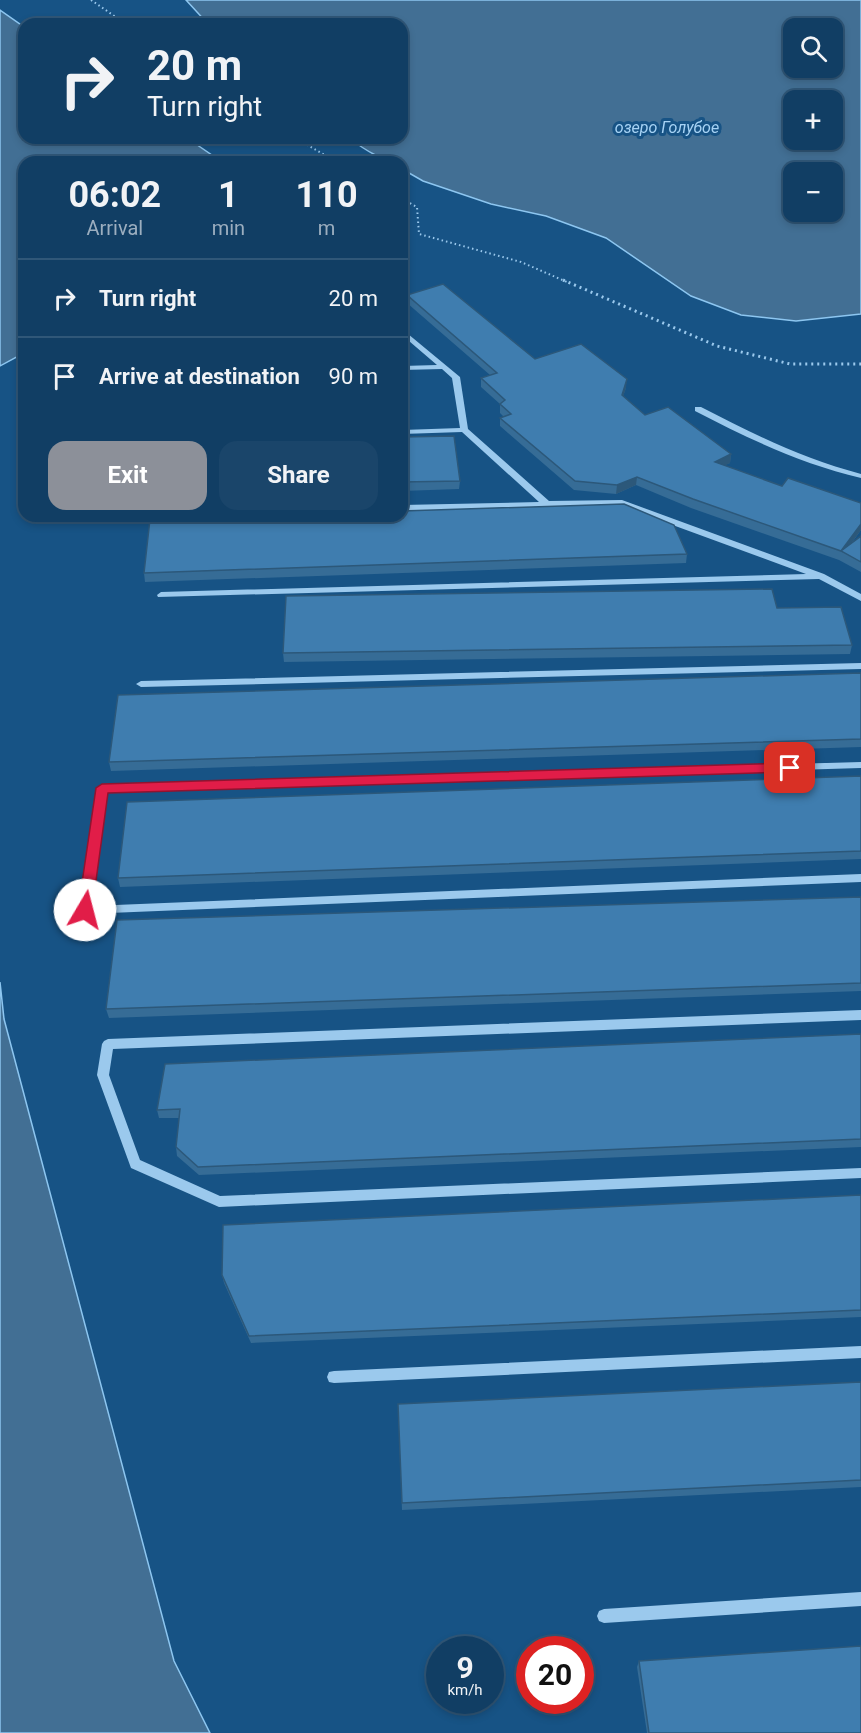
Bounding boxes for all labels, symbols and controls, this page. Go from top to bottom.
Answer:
map controls [783,18,843,222]
button: search [783,18,843,78]
text: 20 m [147,41,242,90]
icon: right [48,42,126,120]
button: + [783,90,843,150]
text: Turn right [147,91,262,123]
water label: озеро Голубое [615,118,719,137]
button: − [783,162,843,222]
text: 06:02 [68,174,161,216]
text: 1 [218,174,239,216]
text: 110 [296,174,358,216]
text: Arrival [86,216,143,240]
text: min [212,216,245,240]
text: m [318,216,335,240]
icon: right [48,282,81,315]
text: Turn right [99,286,196,311]
text: 20 m [329,286,378,311]
icon: arrive [48,360,81,393]
text: Arrive at destination [99,364,300,389]
text: 90 m [329,364,378,389]
button: Exit [48,441,207,510]
button: Share [219,441,378,510]
pin [764,742,815,793]
icon: arrive [773,751,806,784]
position arrow [53,878,117,942]
speed limit sign: 20 [516,1636,594,1714]
text: 9 [456,1650,474,1685]
text: km/h [447,1681,483,1699]

